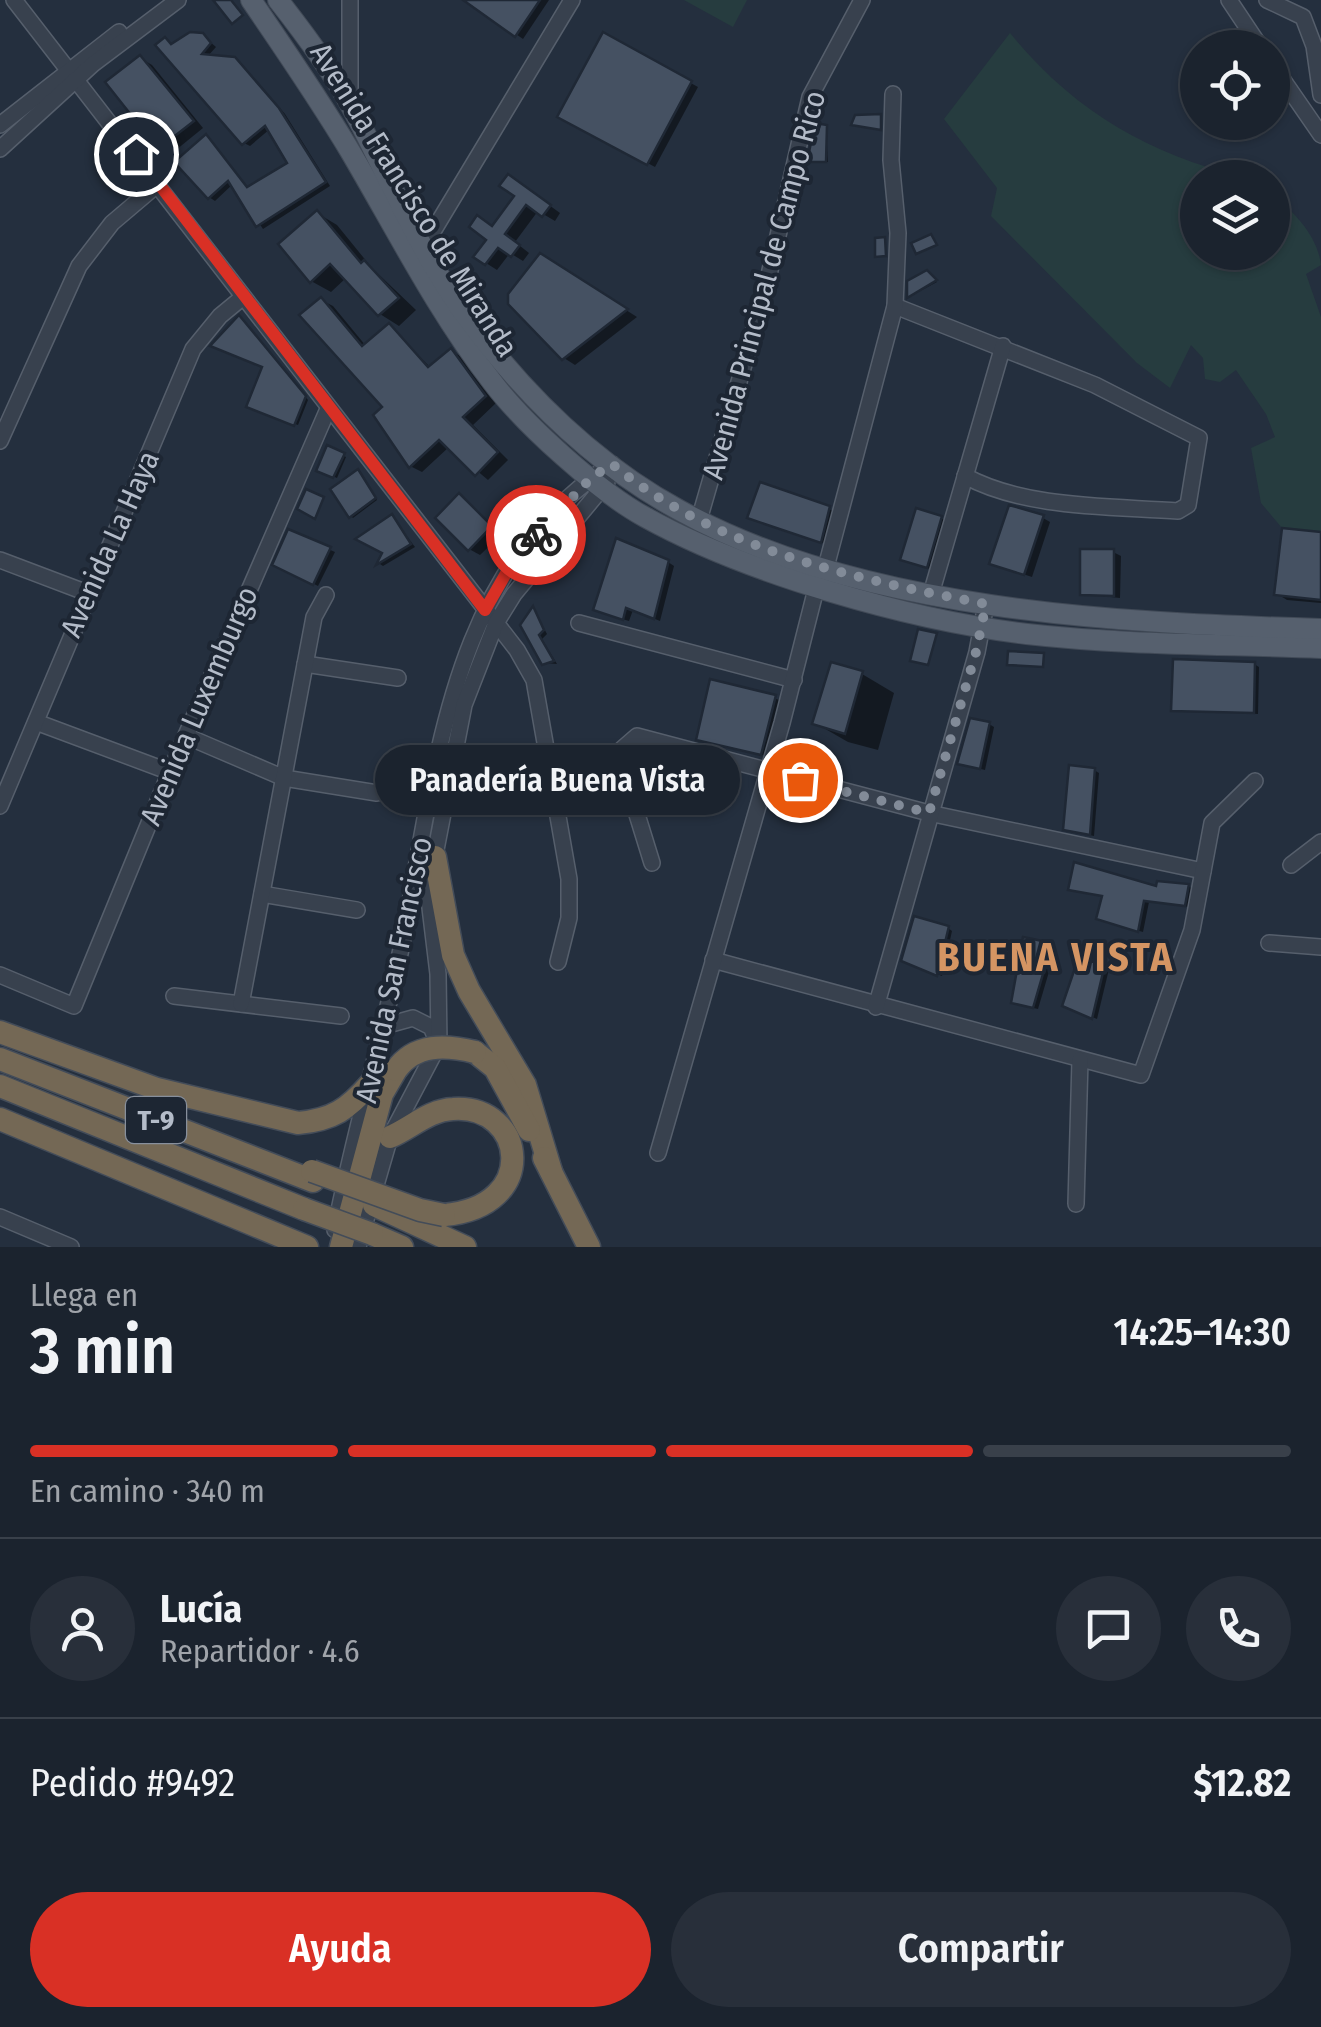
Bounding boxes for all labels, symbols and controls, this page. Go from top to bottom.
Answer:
map controls [1180,30,1290,270]
button: locate [1180,30,1290,140]
street label: Avenida Francisco de Miranda [303,36,525,364]
street label: Avenida Principal de Campo Rico [695,87,833,483]
pin [94,112,179,197]
icon: home [109,127,164,182]
button: layers [1180,160,1290,270]
street label: Avenida La Haya [53,445,167,643]
courier [486,485,586,585]
icon: bike [509,508,564,563]
street label: Avenida Luxemburgo [133,581,265,831]
pin [758,738,843,823]
callout: Panadería Buena Vista [375,745,740,815]
icon: bag [773,753,828,808]
text: Panadería Buena Vista [410,761,705,799]
street label: Avenida San Francisco [348,834,440,1106]
district label: BUENA VISTA [937,934,1175,982]
road number: T-9 [126,1097,186,1143]
text: Llega en [30,1276,138,1314]
text: 14:25–14:30 [1114,1309,1291,1355]
text: 3 min [30,1312,175,1390]
text: En camino · 340 m [30,1472,265,1510]
button: person [30,1576,135,1681]
button: chat [1056,1576,1161,1681]
button: phone [1186,1576,1291,1681]
text: Lucía [160,1586,242,1632]
text: Repartidor · 4.6 [160,1632,360,1670]
text: Pedido #9492 [30,1760,235,1806]
text: $12.82 [1194,1760,1291,1806]
button: Ayuda [30,1892,651,2007]
button: Compartir [671,1892,1291,2007]

